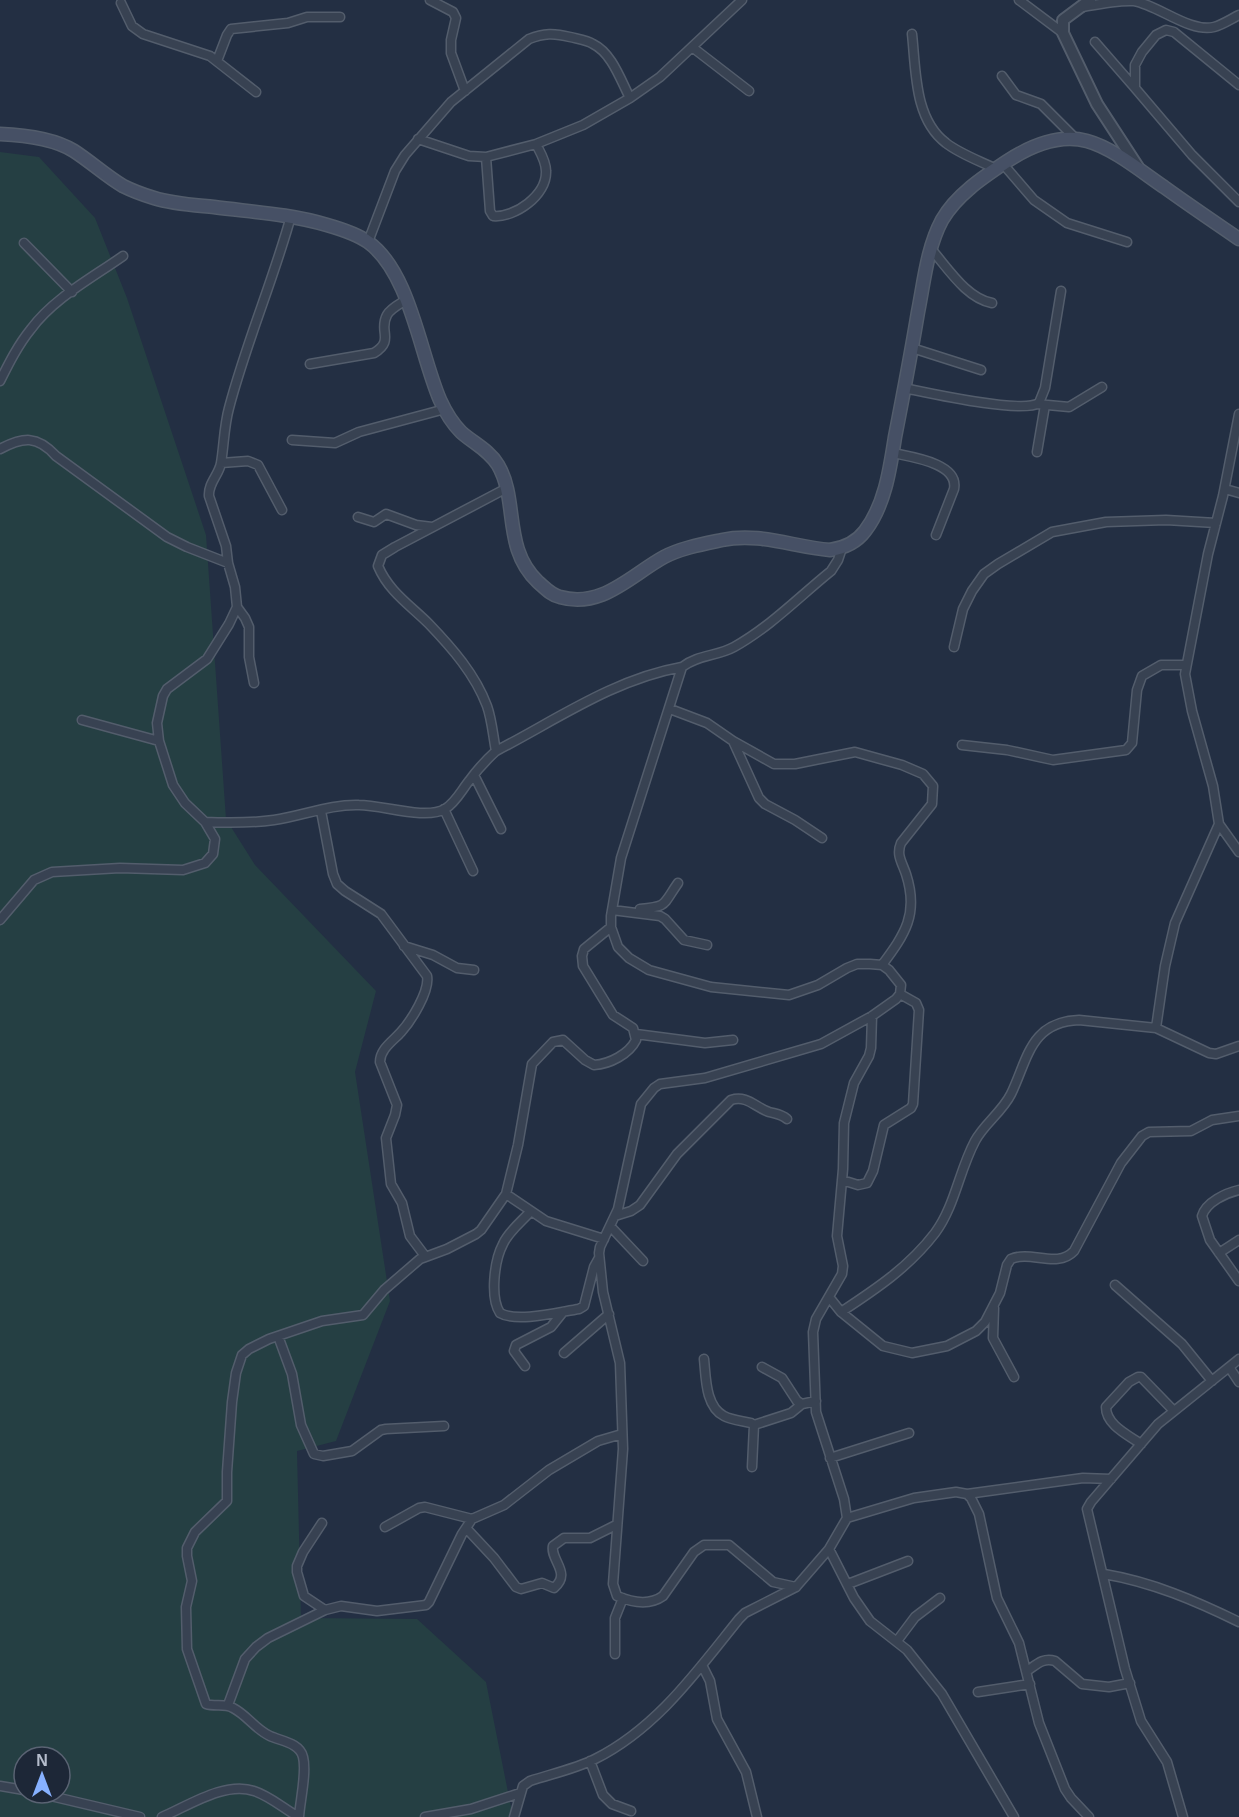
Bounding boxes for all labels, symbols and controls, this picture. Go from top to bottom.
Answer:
north arrow [12,1745,72,1805]
text: N [36,1752,48,1769]

